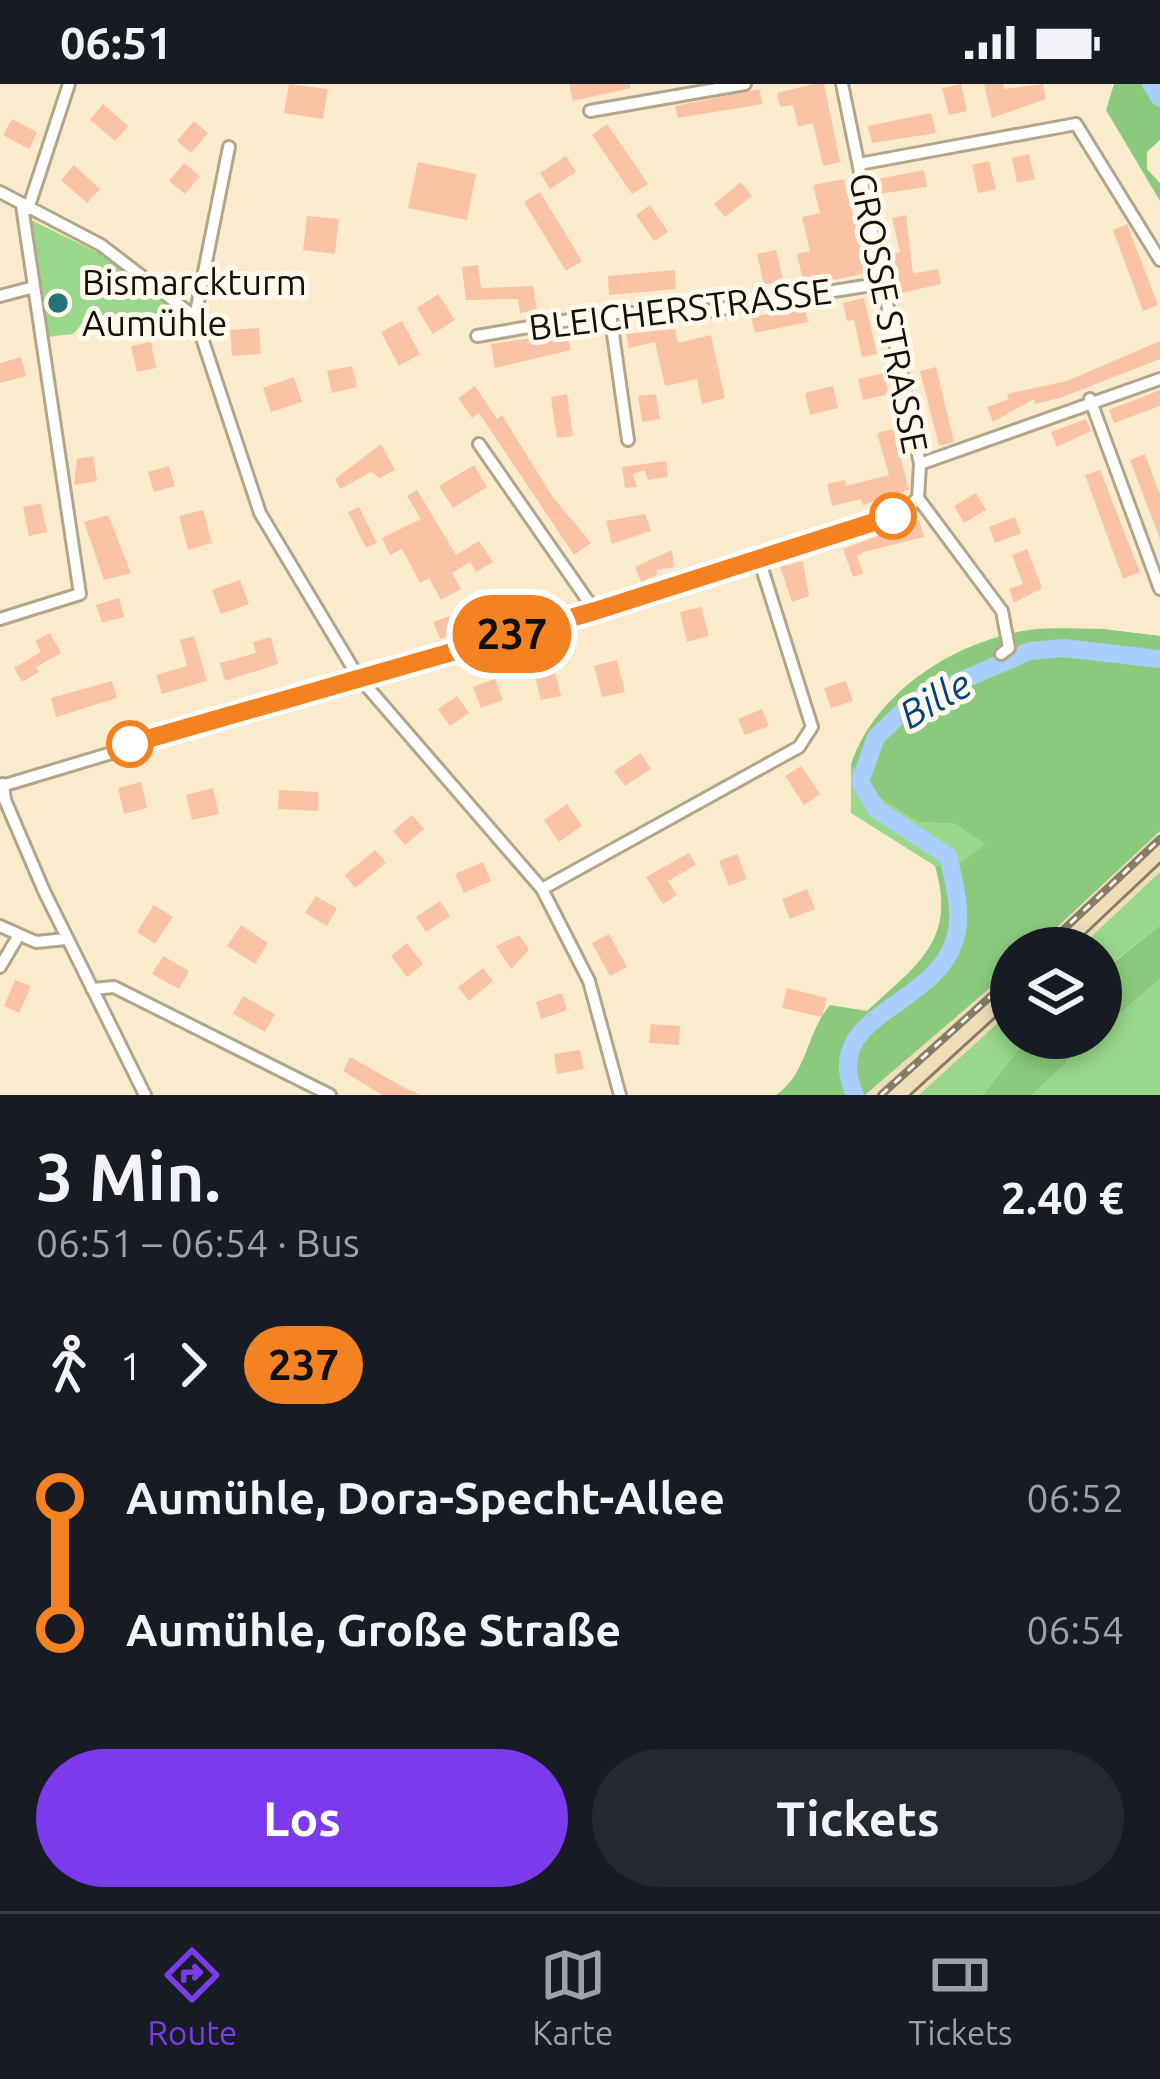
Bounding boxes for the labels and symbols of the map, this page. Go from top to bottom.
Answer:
street label: GROSSE STRASSE [842,169,937,456]
place label: Bismarckturm Aumühle [82,261,307,343]
street label: BLEICHERSTRASSE [526,270,834,347]
marker: Bismarckturm Aumühle [45,290,71,316]
unlabelled marker [871,494,915,538]
line badge: 237 [443,595,581,673]
water label: Bille [891,661,978,736]
unlabelled marker [108,722,152,766]

